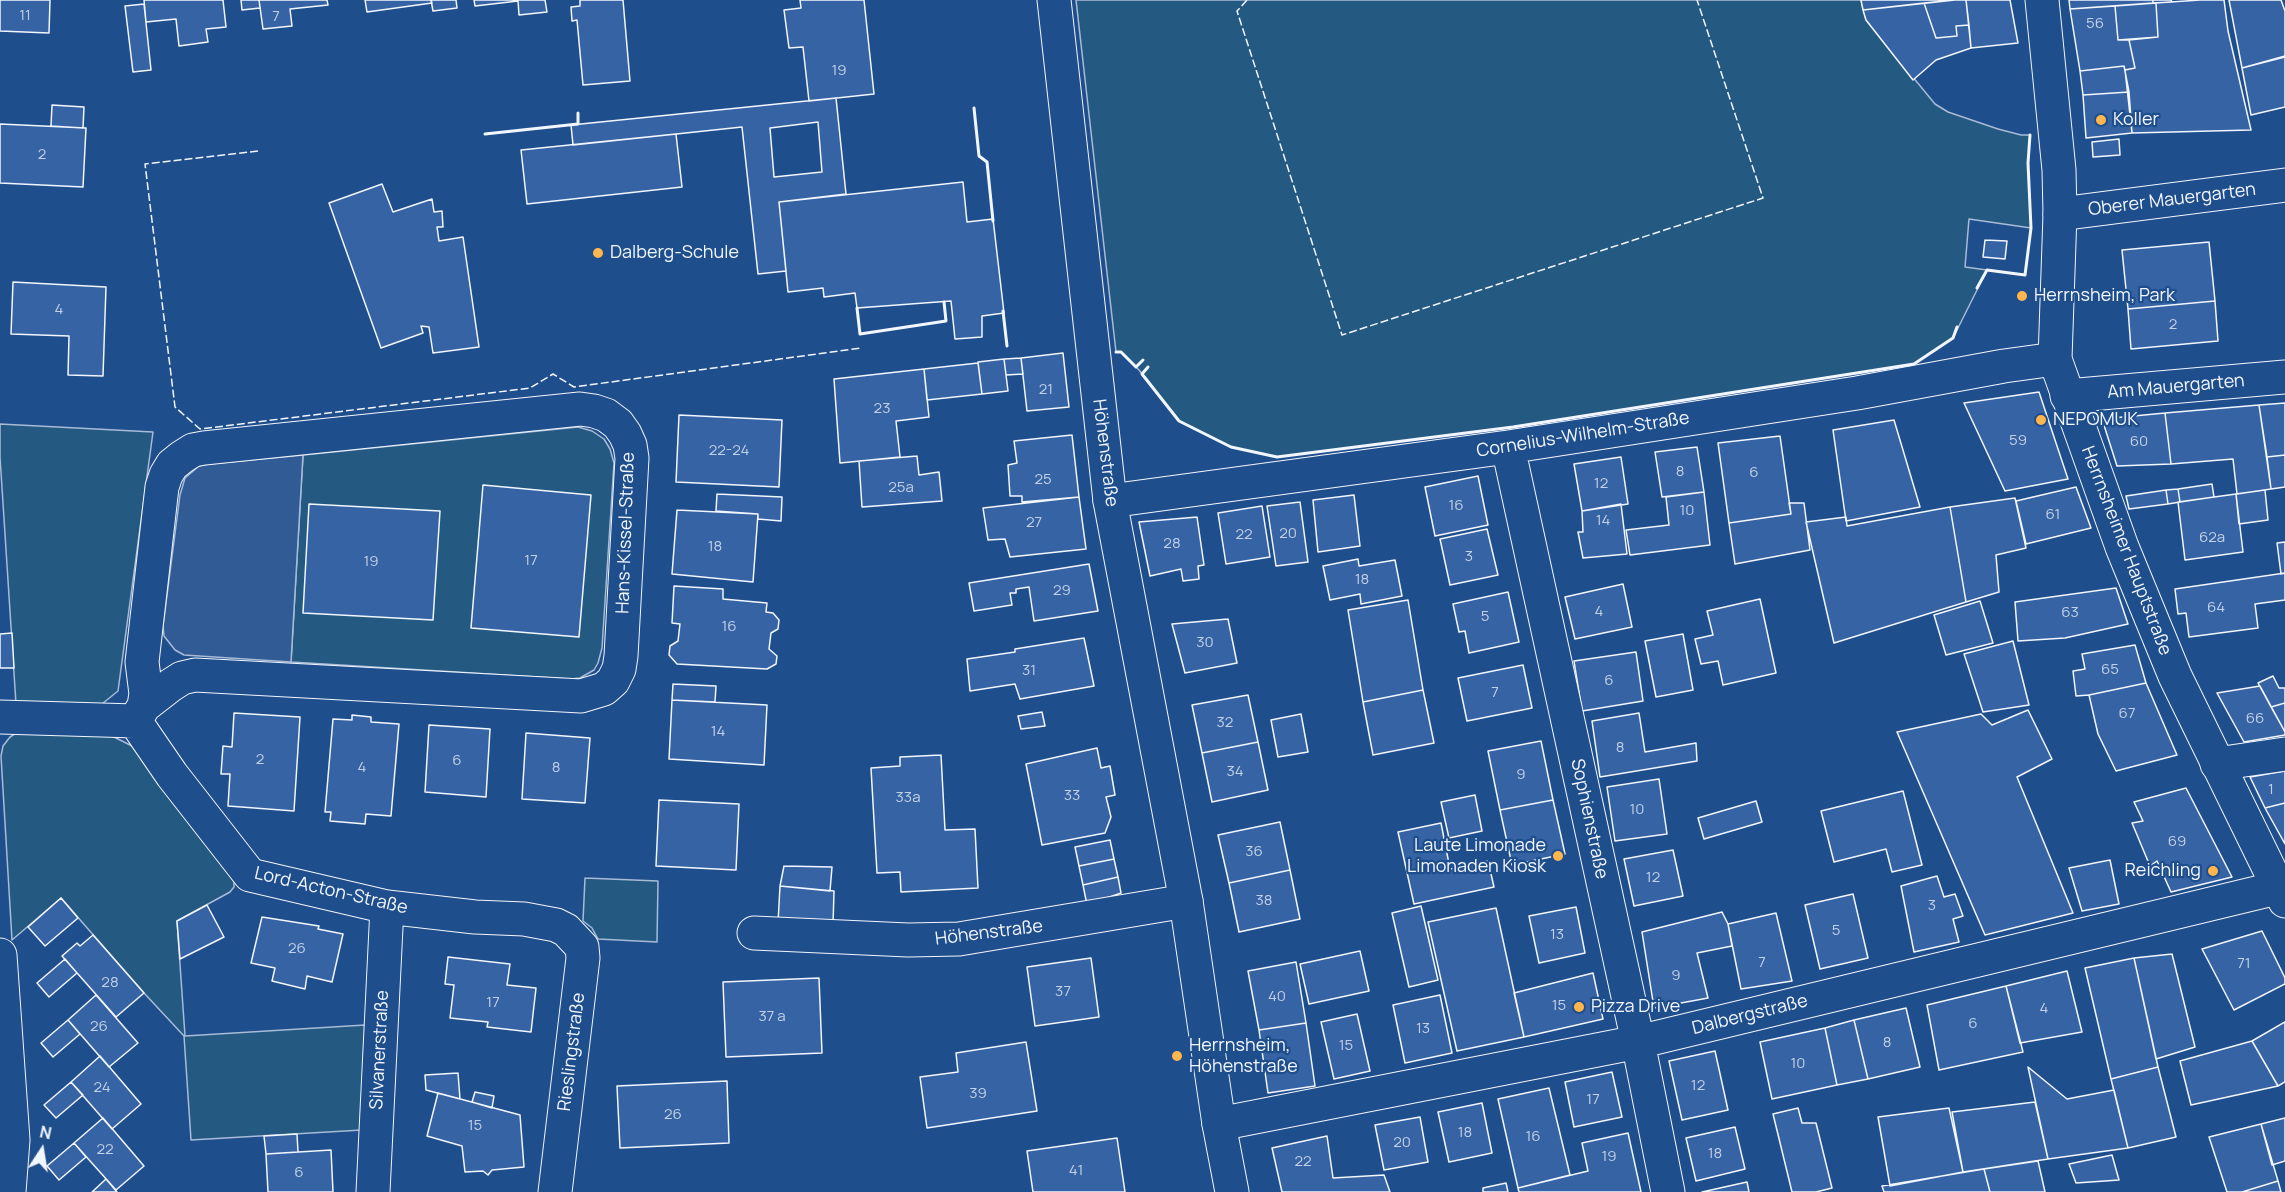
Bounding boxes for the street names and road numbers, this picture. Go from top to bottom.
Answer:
street label: Oberer Mauergarten [2087,179,2257,221]
street label: Am Mauergarten [2106,370,2246,404]
street label: Höhenstraße [1088,398,1122,508]
street label: Cornelius-Wilhelm-Straße [1475,407,1691,463]
street label: Herrnsheimer Hauptstraße [2076,443,2176,659]
street label: Hans-Kissel-Straße [612,452,640,614]
street label: Sophienstraße [1566,757,1612,881]
street label: Lord-Acton-Straße [252,863,410,919]
street label: Höhenstraße [934,916,1044,950]
street label: Silvanerstraße [366,990,394,1110]
street label: Dalbergstraße [1690,990,1810,1040]
street label: Rieslingstraße [554,991,590,1113]

